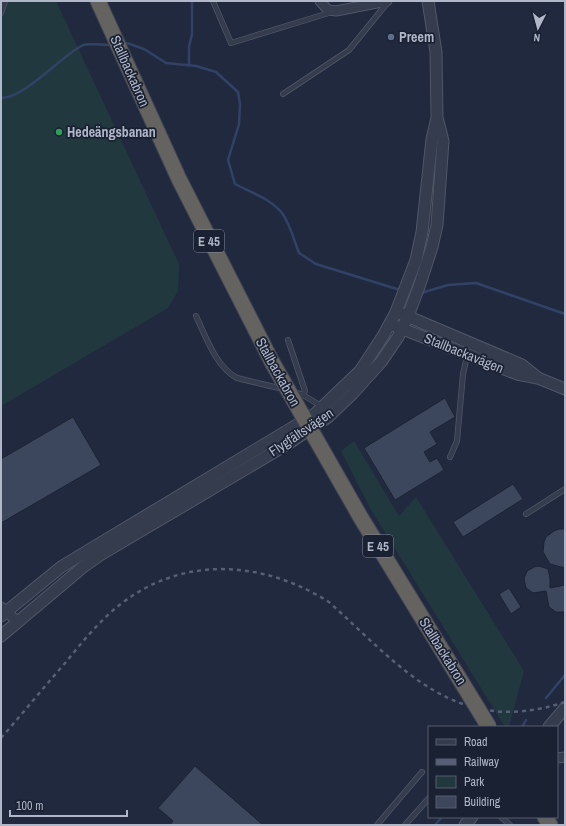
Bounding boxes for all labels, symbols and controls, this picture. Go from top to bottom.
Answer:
north arrow [518,8,558,48]
place label: Preem [399,28,434,46]
text: N [533,31,541,45]
marker: Preem [386,32,396,42]
street label: Stallbackabron [106,33,154,109]
place label: Hedeängsbanan [67,123,156,141]
marker: Hedeängsbanan [54,127,64,137]
road number: E 45 [194,230,224,252]
street label: Stallbackavägen [422,329,506,377]
street label: Stallbackabron [252,334,304,410]
street label: Flygfältsvägen [265,404,337,460]
road number: E 45 [363,535,393,557]
street label: Stallbackabron [415,614,471,688]
legend [428,726,558,818]
text: Road [464,734,488,750]
text: Railway [464,754,499,770]
text: Park [464,774,484,790]
scale bar [10,792,127,818]
text: Building [464,794,501,810]
text: 100 m [16,798,43,814]

